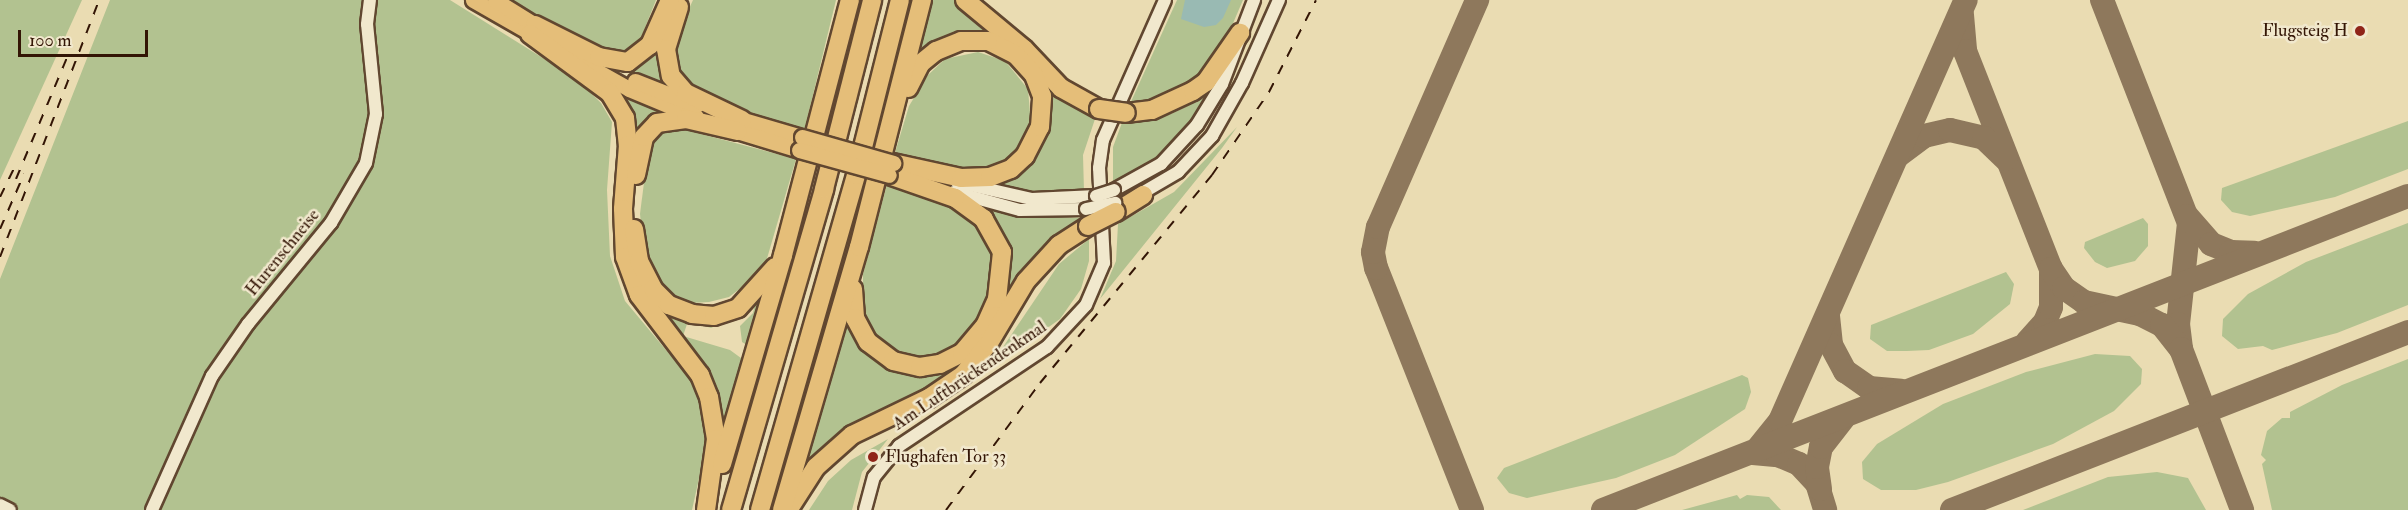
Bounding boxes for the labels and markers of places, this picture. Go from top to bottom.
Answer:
place label: Flugsteig H [2262,20,2348,42]
marker: Flugsteig H [2353,24,2367,38]
place label: Flughafen Tor 33 [885,446,1006,468]
marker: Flughafen Tor 33 [866,450,880,464]

